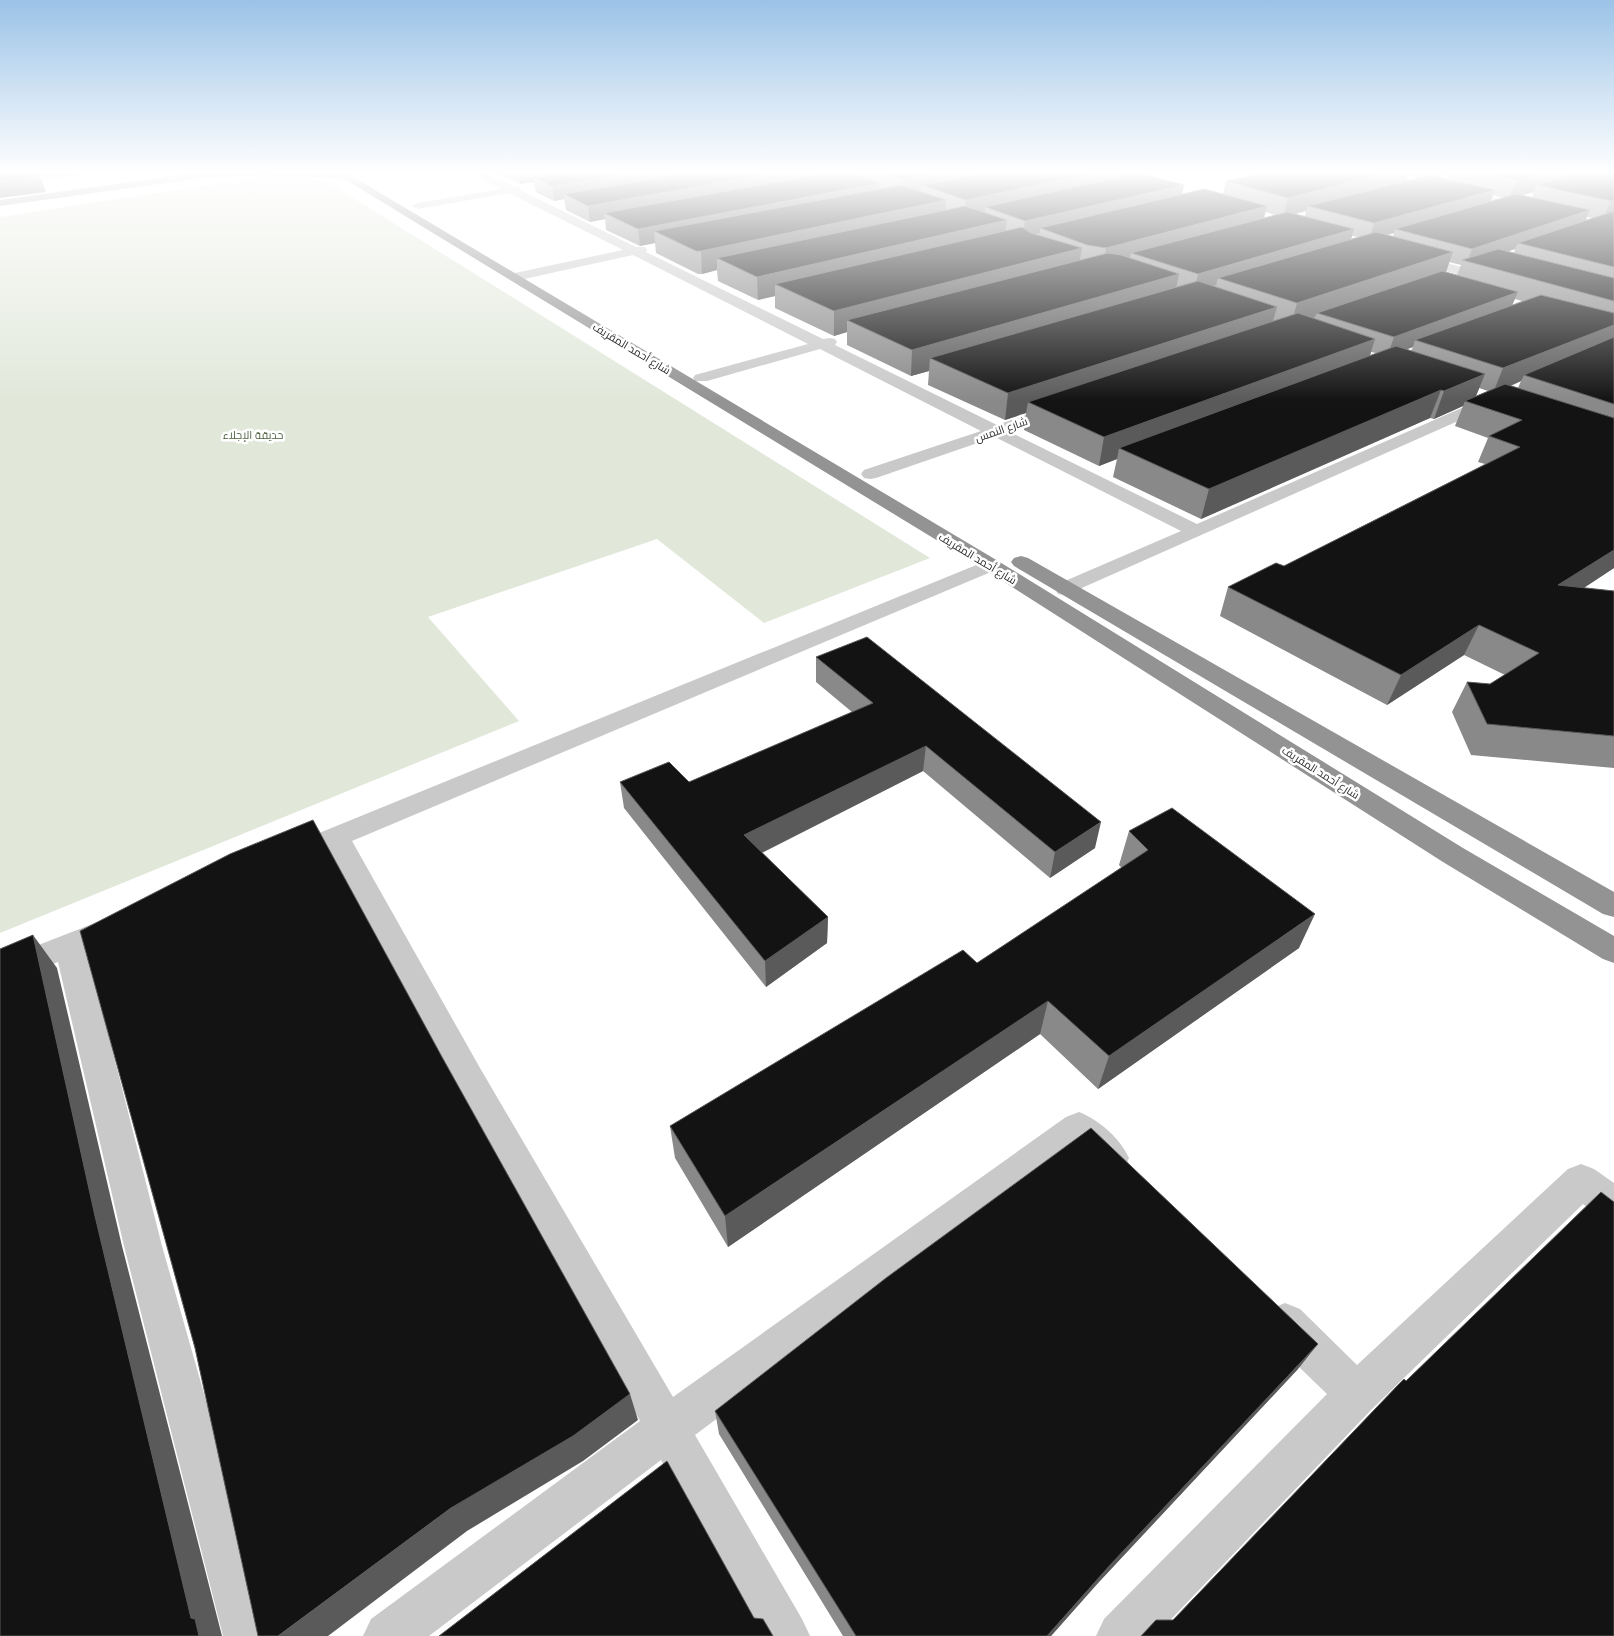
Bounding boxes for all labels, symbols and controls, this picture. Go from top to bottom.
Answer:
street label: شارع أحمد المقريف [590,319,674,378]
street label: شارع النمس [973,413,1030,446]
park label: حديقة الإجلاء [223,427,283,442]
street label: شارع أحمد المقريف [936,529,1020,588]
street label: شارع أحمد المقريف [1279,742,1363,803]

